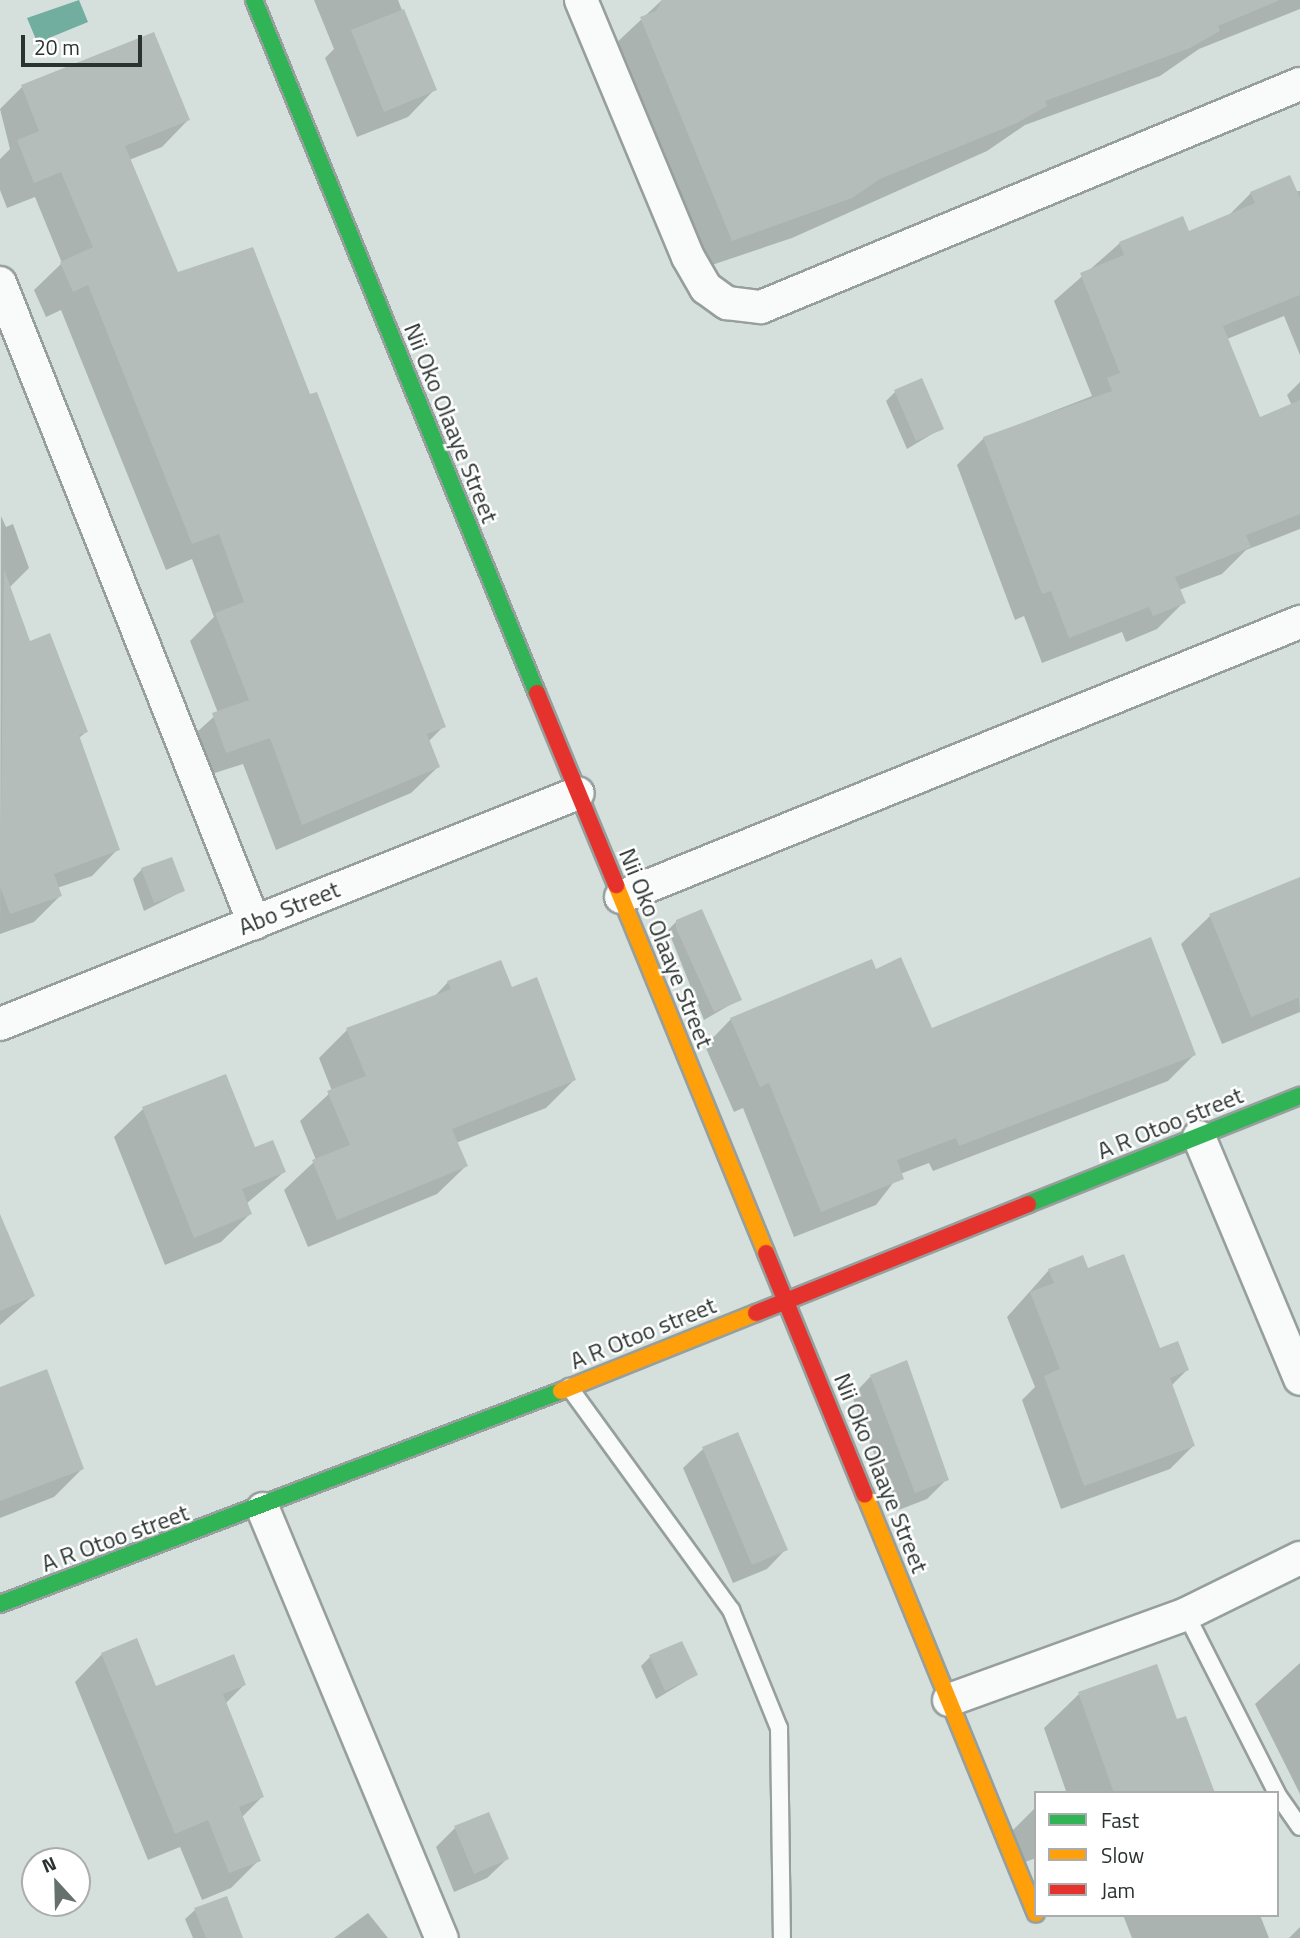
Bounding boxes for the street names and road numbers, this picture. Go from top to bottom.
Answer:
street label: Nii Oko Olaaye Street [398,319,504,527]
street label: Nii Oko Olaaye Street [613,844,719,1052]
street label: Abo Street [234,875,344,941]
street label: A R Otoo street [1093,1081,1247,1165]
street label: A R Otoo street [566,1291,720,1375]
street label: Nii Oko Olaaye Street [828,1369,934,1577]
street label: A R Otoo street [37,1498,193,1578]

